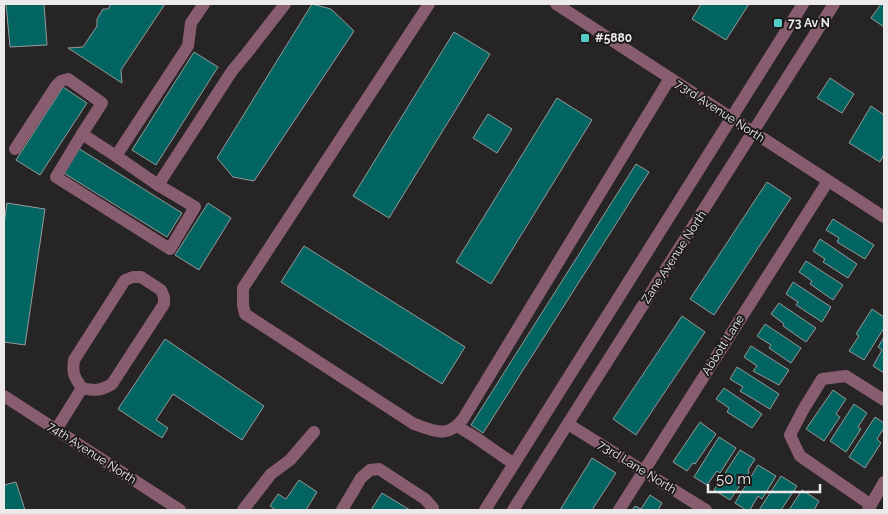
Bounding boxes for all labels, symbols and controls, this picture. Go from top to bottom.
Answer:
place label: 73 Av N [788,16,830,30]
marker: 73 Av N [772,17,784,29]
place label: #5880 [595,31,632,45]
marker: #5880 [579,32,591,44]
street label: 73rd Avenue North [673,77,767,145]
street label: Zane Avenue North [639,208,709,306]
street label: Abbott Lane [699,312,747,378]
street label: 74th Avenue North [45,419,139,487]
street label: 73rd Lane North [595,437,679,497]
scale bar [708,462,820,494]
text: 50 m [716,470,751,488]

